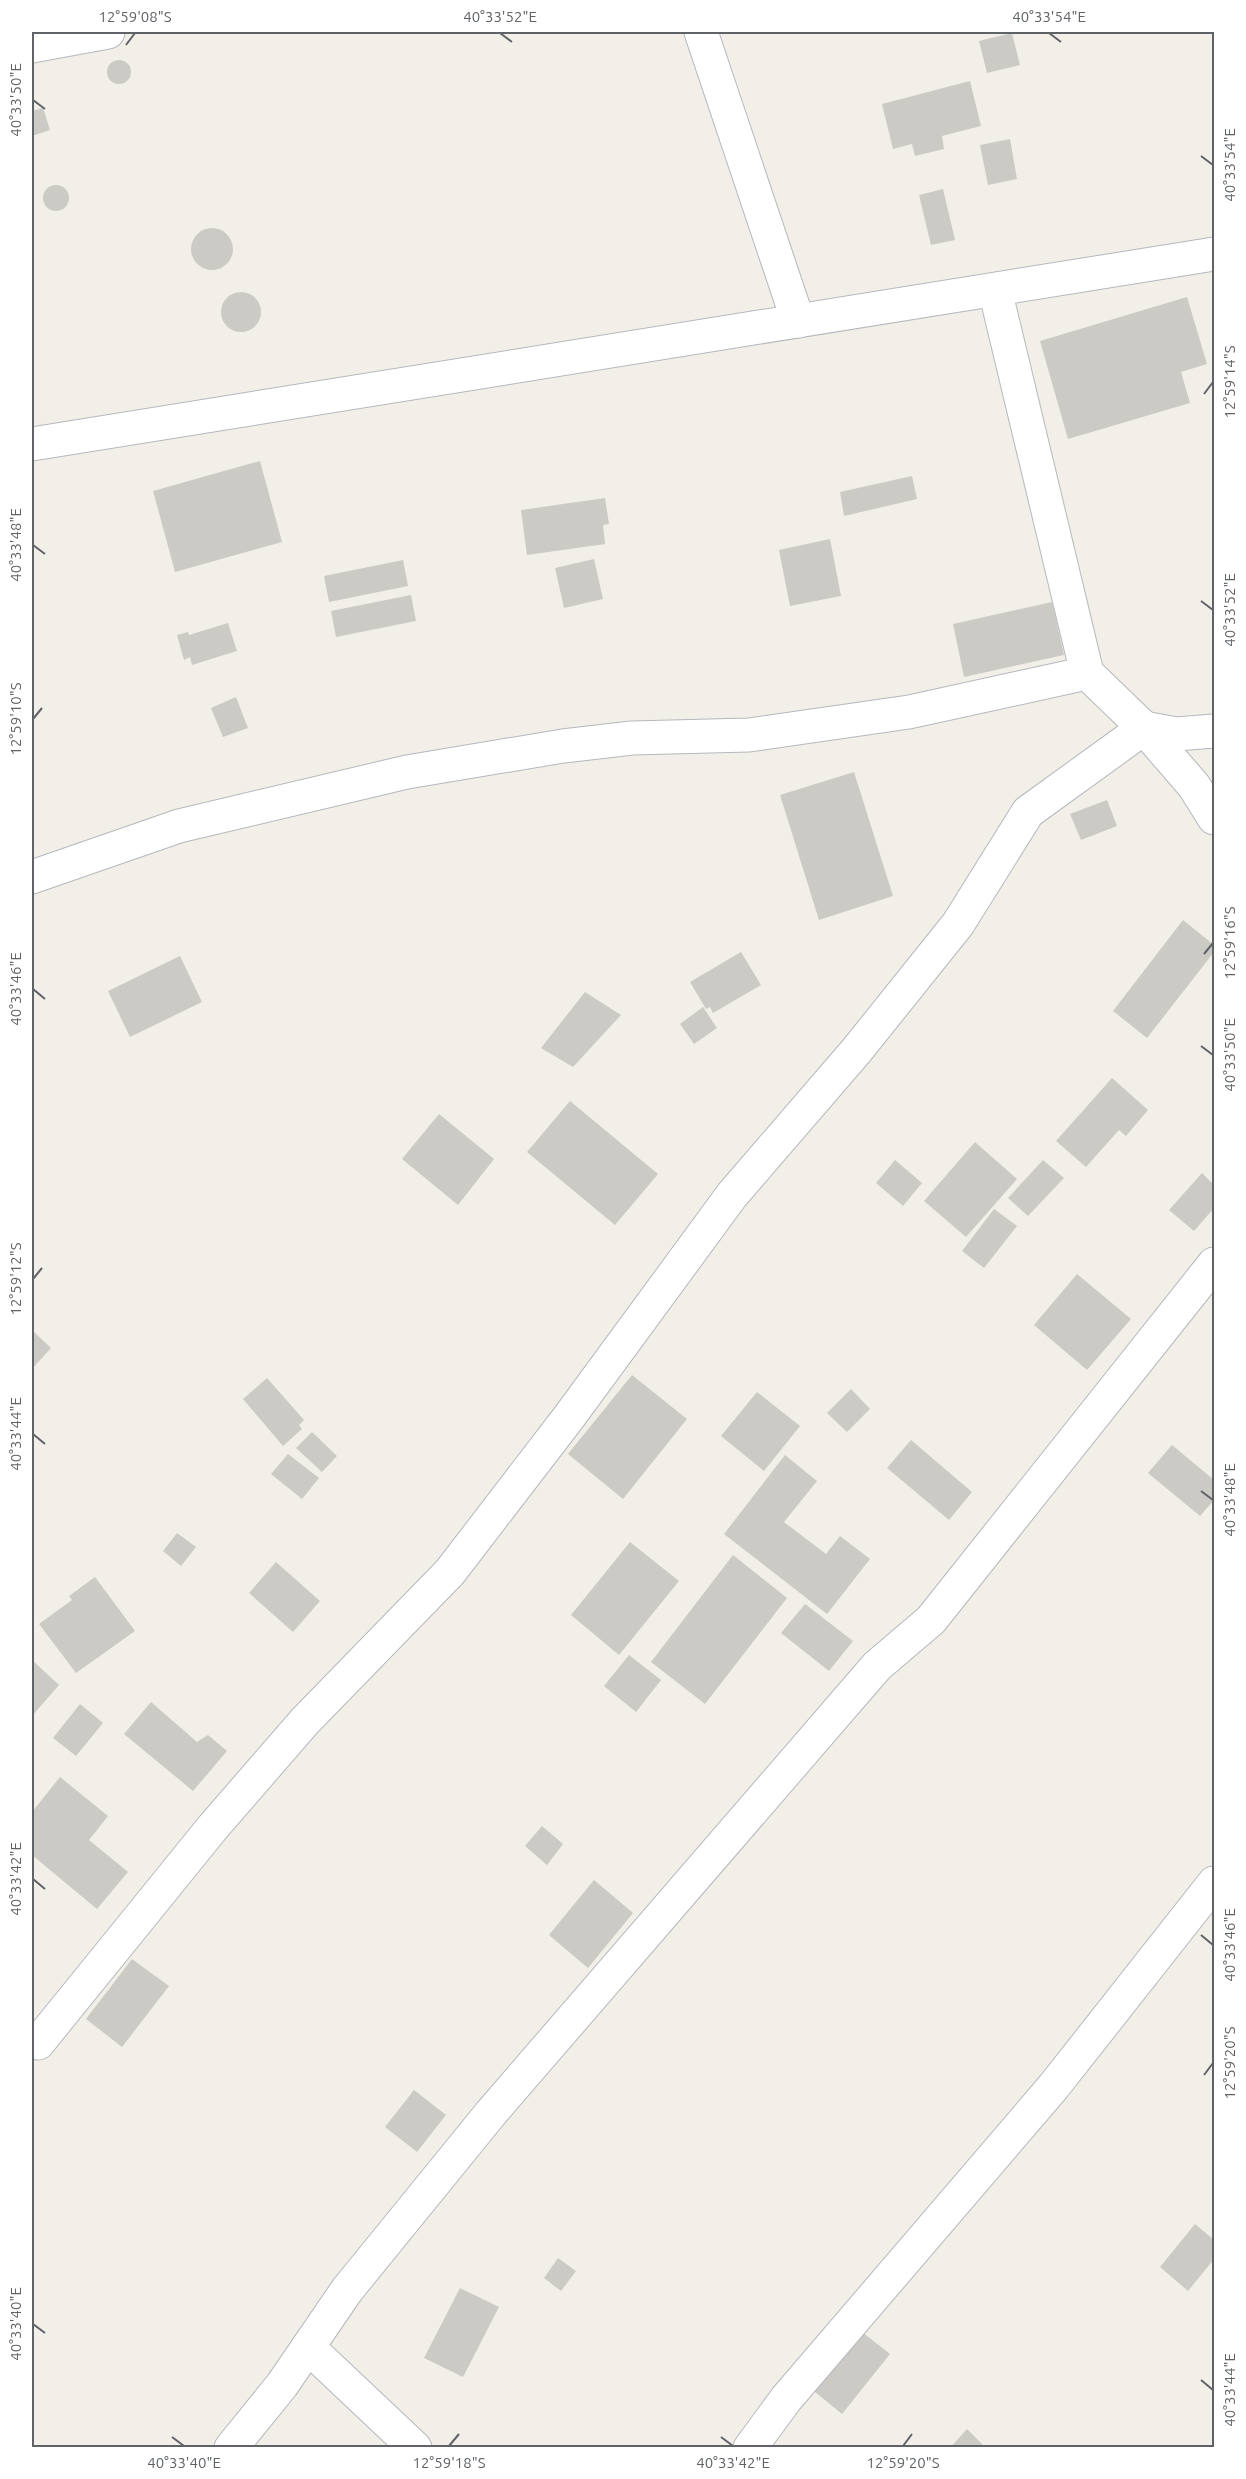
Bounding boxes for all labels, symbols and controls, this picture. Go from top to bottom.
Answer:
text: 12°59'08"S [98,8,172,25]
text: 40°33'52"E [463,8,537,25]
text: 40°33'54"E [1012,8,1086,25]
text: 40°33'50"E [7,63,24,137]
text: 40°33'54"E [1221,128,1238,202]
text: 12°59'14"S [1221,345,1238,419]
text: 40°33'48"E [7,508,24,582]
text: 40°33'52"E [1221,573,1238,647]
text: 12°59'10"S [7,682,24,756]
text: 12°59'16"S [1221,906,1238,980]
text: 40°33'46"E [7,952,24,1026]
text: 40°33'50"E [1221,1018,1238,1092]
text: 12°59'12"S [7,1242,24,1316]
text: 40°33'44"E [7,1397,24,1471]
text: 40°33'48"E [1221,1463,1238,1537]
text: 40°33'42"E [7,1842,24,1916]
text: 40°33'46"E [1221,1908,1238,1982]
text: 12°59'20"S [1221,2026,1238,2100]
text: 40°33'40"E [7,2287,24,2361]
text: 40°33'44"E [1221,2353,1238,2427]
text: 40°33'40"E [147,2454,221,2471]
text: 12°59'18"S [412,2454,486,2471]
text: 40°33'42"E [696,2454,770,2471]
text: 12°59'20"S [866,2454,940,2471]

